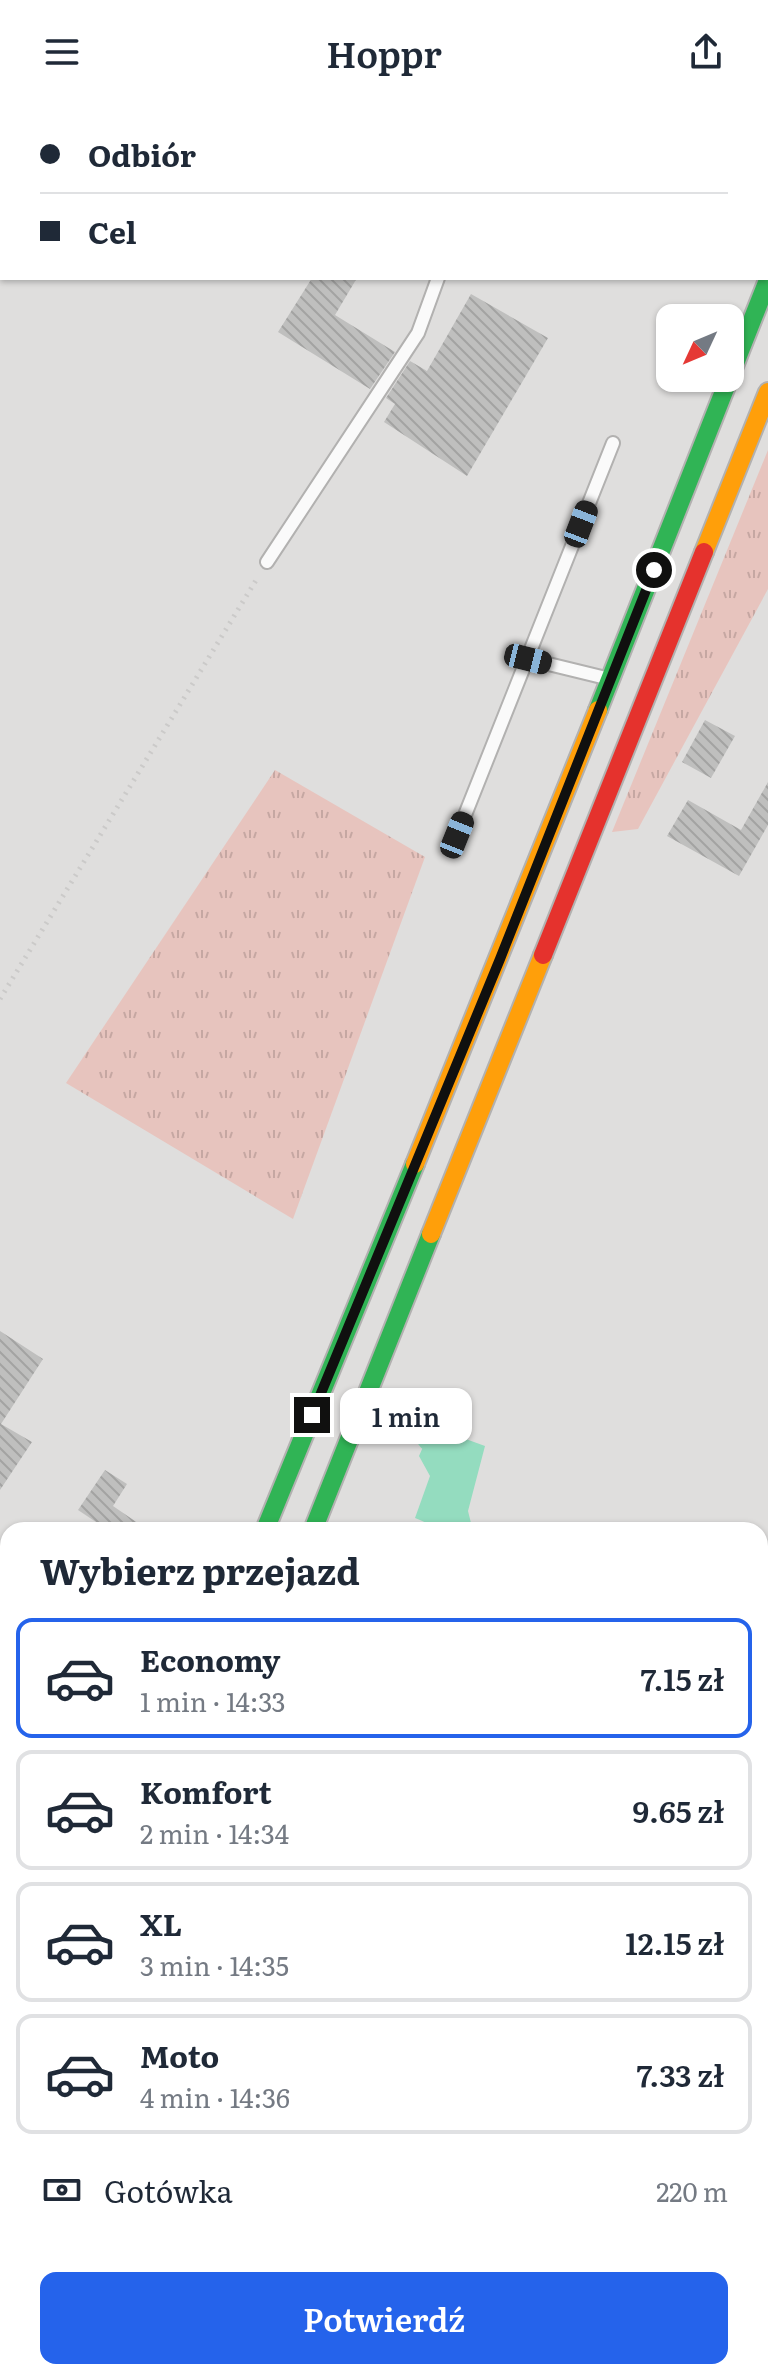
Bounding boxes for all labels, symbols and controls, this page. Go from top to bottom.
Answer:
text: Hoppr [326,26,442,79]
icon: menu [40,30,84,74]
icon: share [684,30,728,74]
text: Odbiór [88,132,196,176]
text: Cel [88,209,137,253]
north arrow [656,304,744,392]
map controls [656,304,744,392]
car [561,497,601,551]
route start [636,552,672,588]
car [502,642,554,676]
car [437,808,477,862]
callout: 1 min [340,1387,472,1443]
text: 1 min [372,1396,440,1435]
route end [294,1397,330,1433]
text: Wybierz przejazd [40,1543,360,1596]
text: Economy [140,1637,280,1681]
icon: car [44,1642,116,1714]
text: 7.15 zł [641,1656,724,1700]
text: 1 min · 14:33 [140,1681,286,1720]
text: Komfort [140,1769,272,1813]
icon: car [44,1774,116,1846]
text: 9.65 zł [632,1788,724,1832]
text: 2 min · 14:34 [140,1813,289,1852]
text: XL [140,1901,182,1945]
icon: car [44,1906,116,1978]
text: 12.15 zł [625,1920,724,1964]
text: 3 min · 14:35 [140,1945,289,1984]
text: Moto [140,2033,219,2077]
icon: car [44,2038,116,2110]
text: 7.33 zł [636,2052,724,2096]
text: 4 min · 14:36 [140,2077,290,2116]
icon: cash [40,2168,84,2212]
text: Gotówka [104,2168,233,2212]
text: 220 m [656,2171,728,2210]
button: Potwierdź [40,2272,728,2364]

